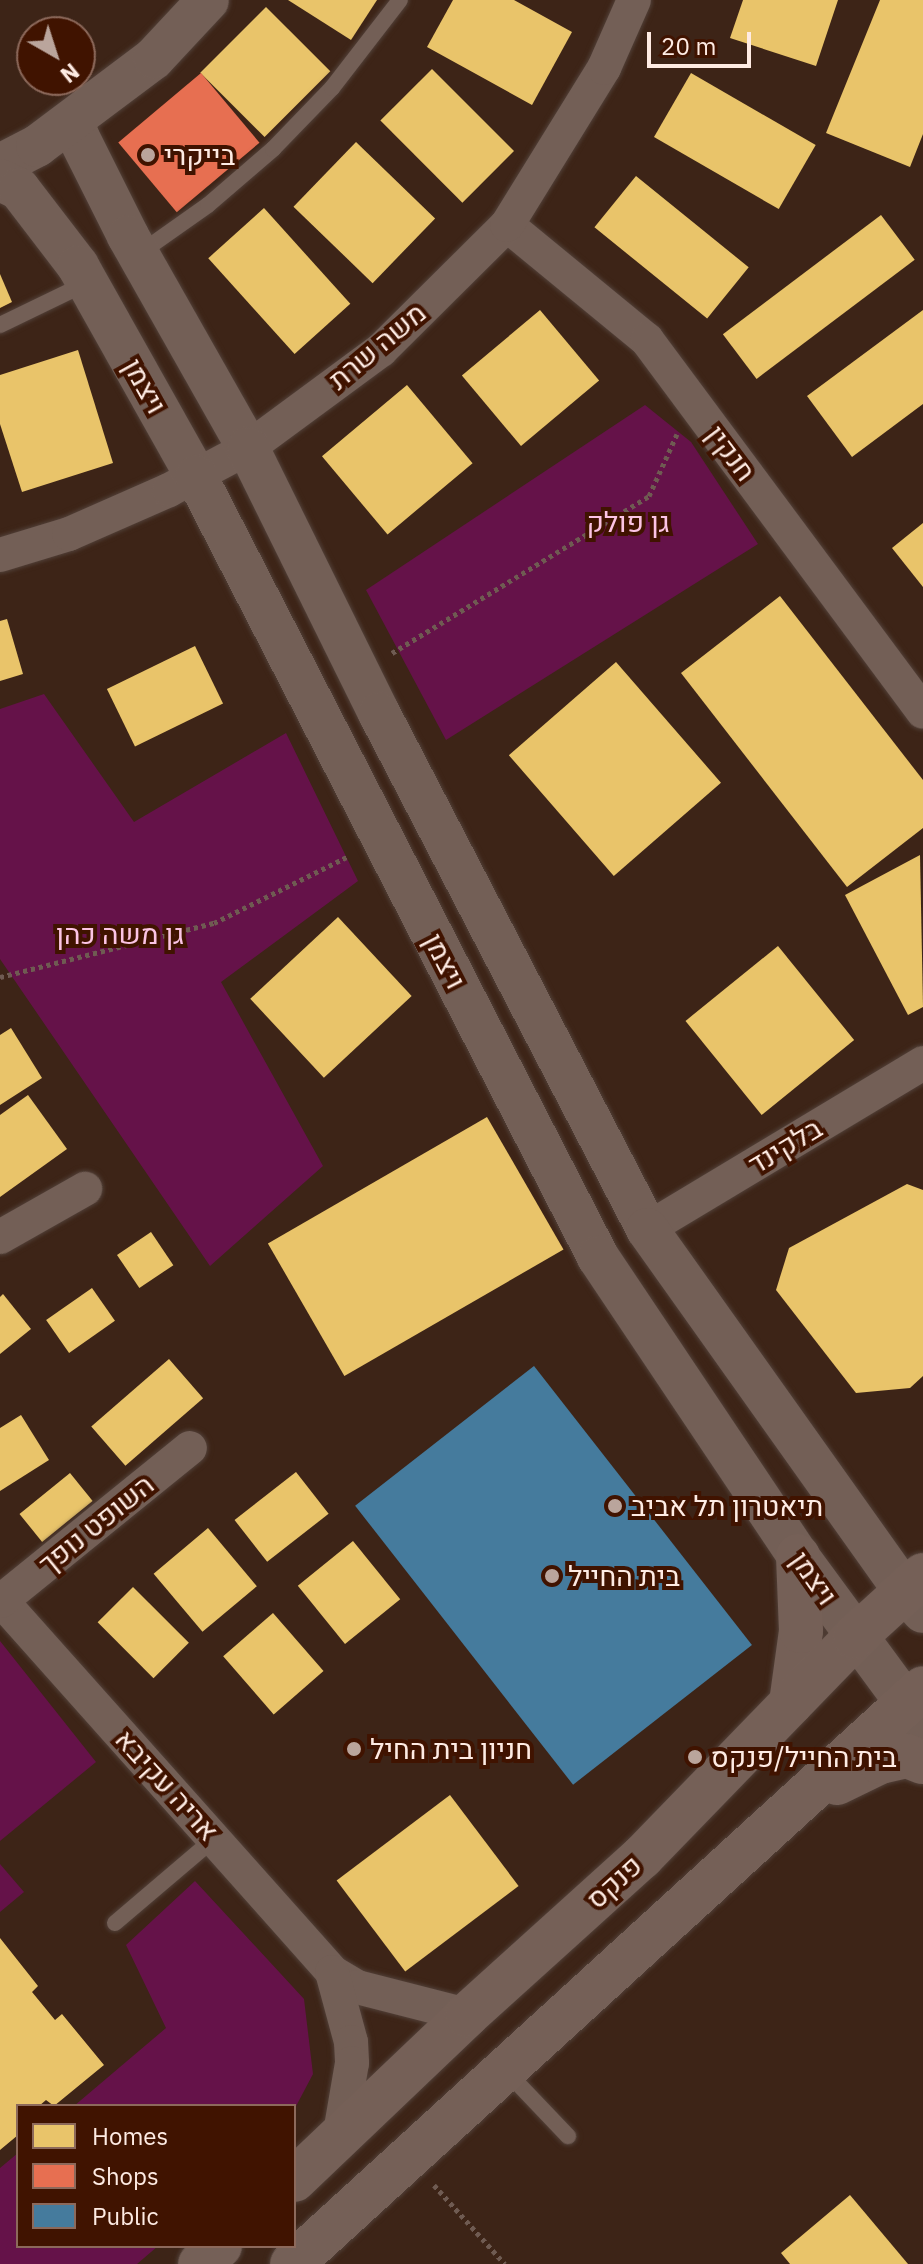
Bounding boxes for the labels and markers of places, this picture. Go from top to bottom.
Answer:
place label: בייקרי [164,138,235,172]
marker: בייקרי [139,146,157,164]
place label: תיאטרון תל אביב [631,1489,823,1523]
marker: תיאטרון תל אביב [606,1497,624,1515]
place label: בית החייל [568,1559,680,1593]
marker: בית החייל [543,1567,561,1585]
place label: חניון בית החיל [370,1732,532,1766]
marker: חניון בית החיל [345,1740,363,1758]
place label: בית החייל/פנקס [711,1740,897,1774]
marker: בית החייל/פנקס [686,1748,704,1766]

